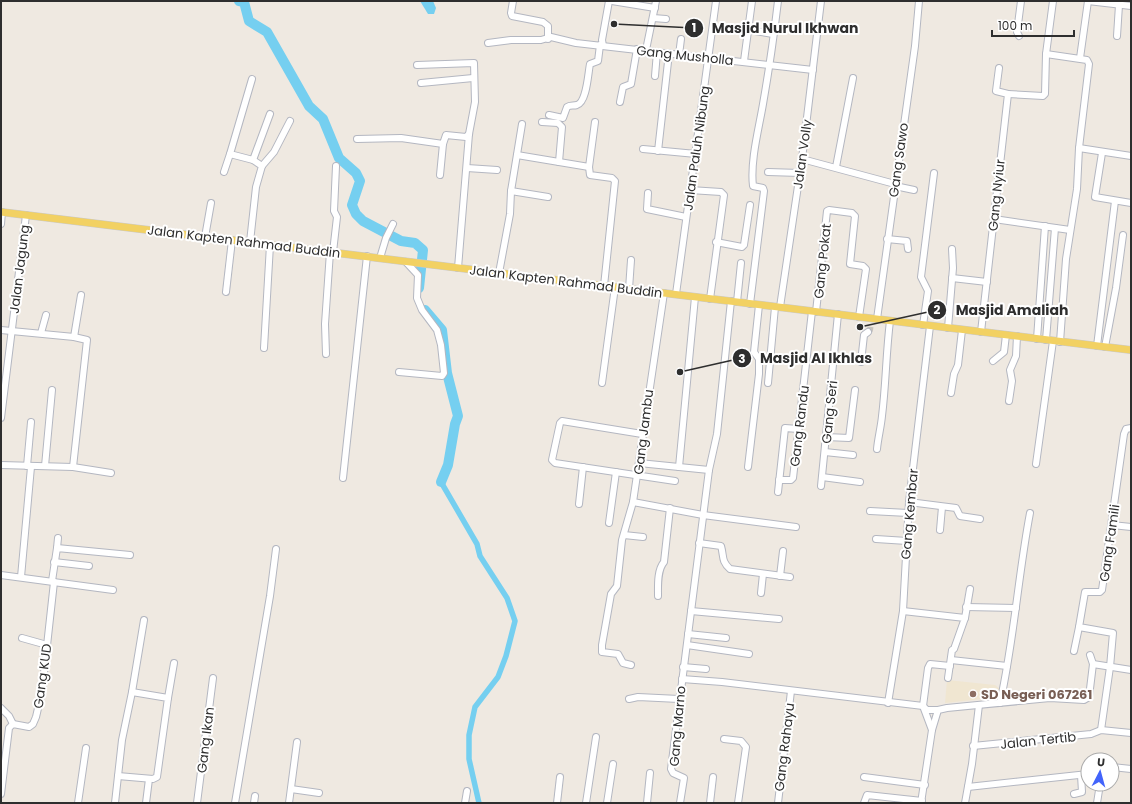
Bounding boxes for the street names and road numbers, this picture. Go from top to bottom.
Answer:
street label: Gang Musholla [635,41,734,70]
street label: Jalan Paluh Nibung [678,85,715,212]
street label: Jalan Volly [788,117,817,190]
street label: Gang Sawo [884,122,913,198]
street label: Gang Nyiur [983,158,1010,232]
street label: Jalan Kapten Rahmad Buddin [146,220,341,263]
street label: Gang Pokat [809,222,836,300]
street label: Jalan Jagung [5,224,34,315]
street label: Jalan Kapten Rahmad Buddin [468,260,663,303]
street label: Gang Seri [817,380,842,444]
street label: Gang Randu [785,384,814,468]
street label: Gang Jambu [629,388,658,476]
street label: Gang Kembar [896,468,923,560]
street label: Gang Famili [1095,503,1124,583]
street label: Gang KUD [29,642,56,710]
street label: Gang Marno [665,685,690,767]
street label: Gang Rahayu [770,702,799,792]
street label: Gang Ikan [192,706,219,774]
street label: Jalan Tertib [999,727,1077,754]

